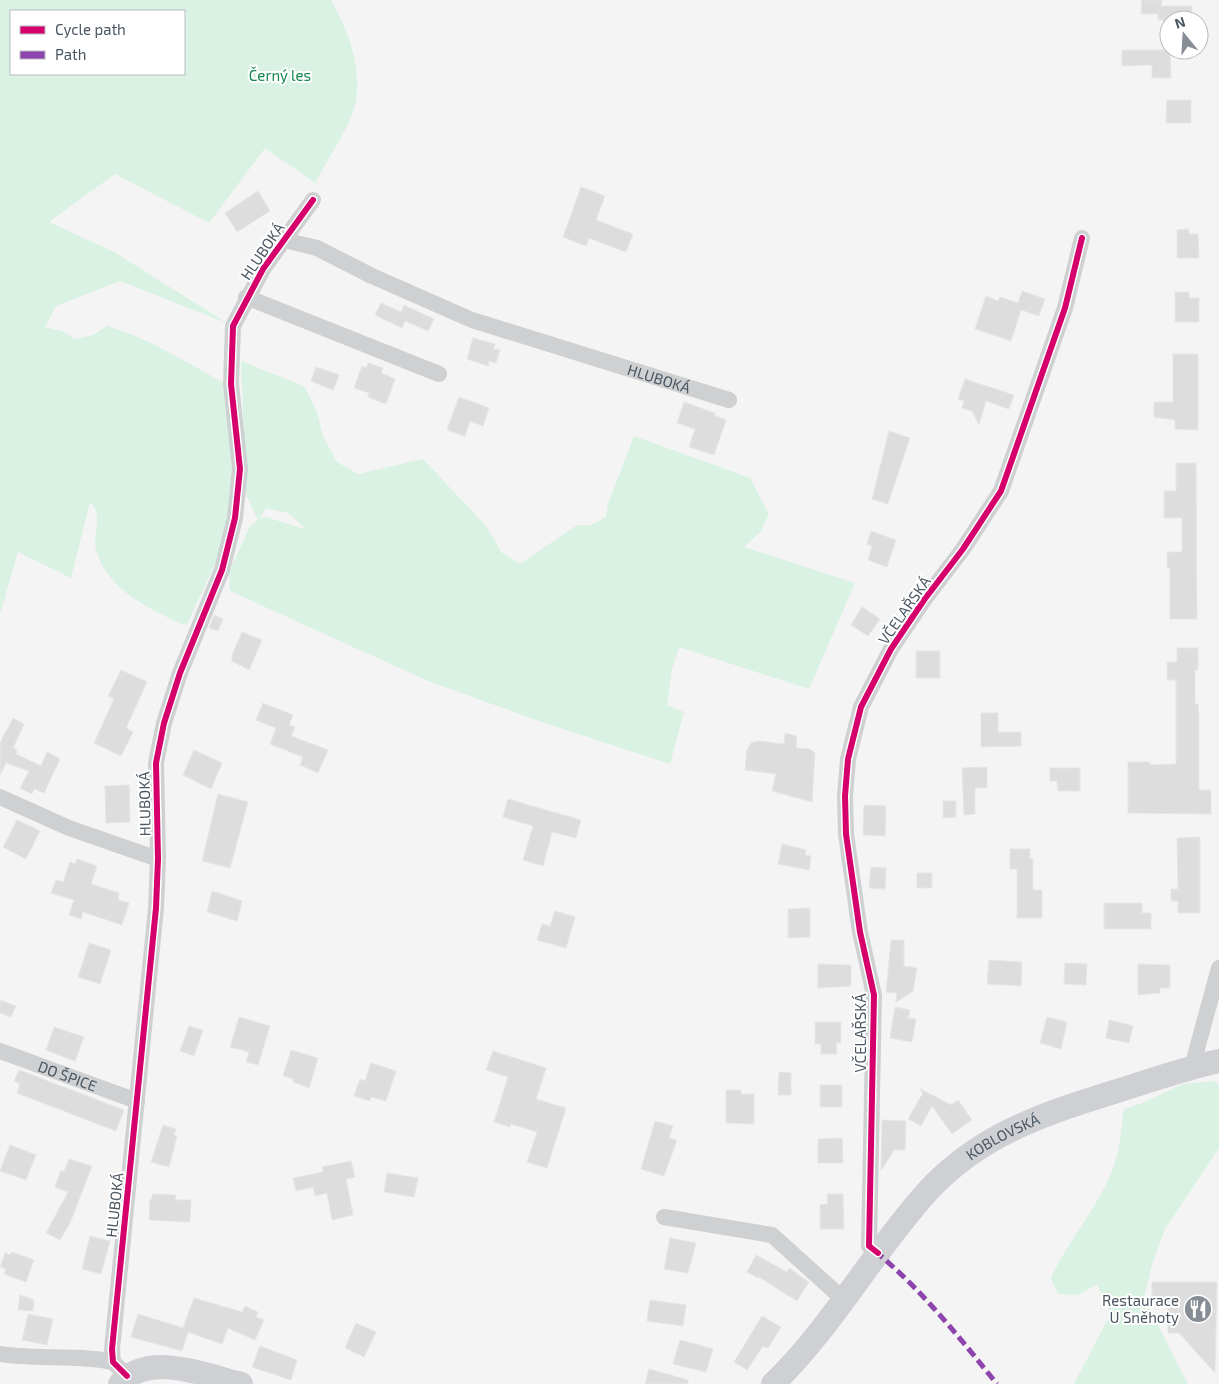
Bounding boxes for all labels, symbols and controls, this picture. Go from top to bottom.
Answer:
legend [10,10,185,75]
north arrow [1159,10,1209,60]
text: N [1172,13,1187,32]
text: Cycle path [55,20,126,38]
text: Path [55,45,86,63]
park label: Černý les [249,66,311,84]
street label: HLUBOKÁ [236,218,288,283]
street label: HLUBOKÁ [625,360,694,397]
street label: VČELAŘSKÁ [874,572,934,647]
street label: HLUBOKÁ [134,771,154,837]
street label: VČELAŘSKÁ [851,993,869,1072]
street label: DO ŠPICE [36,1057,100,1095]
street label: KOBLOVSKÁ [962,1109,1043,1163]
street label: HLUBOKÁ [102,1171,126,1238]
place label: Restaurace U Sněhoty [1102,1291,1179,1326]
restaurant icon: Restaurace U Sněhoty [1183,1294,1213,1324]

